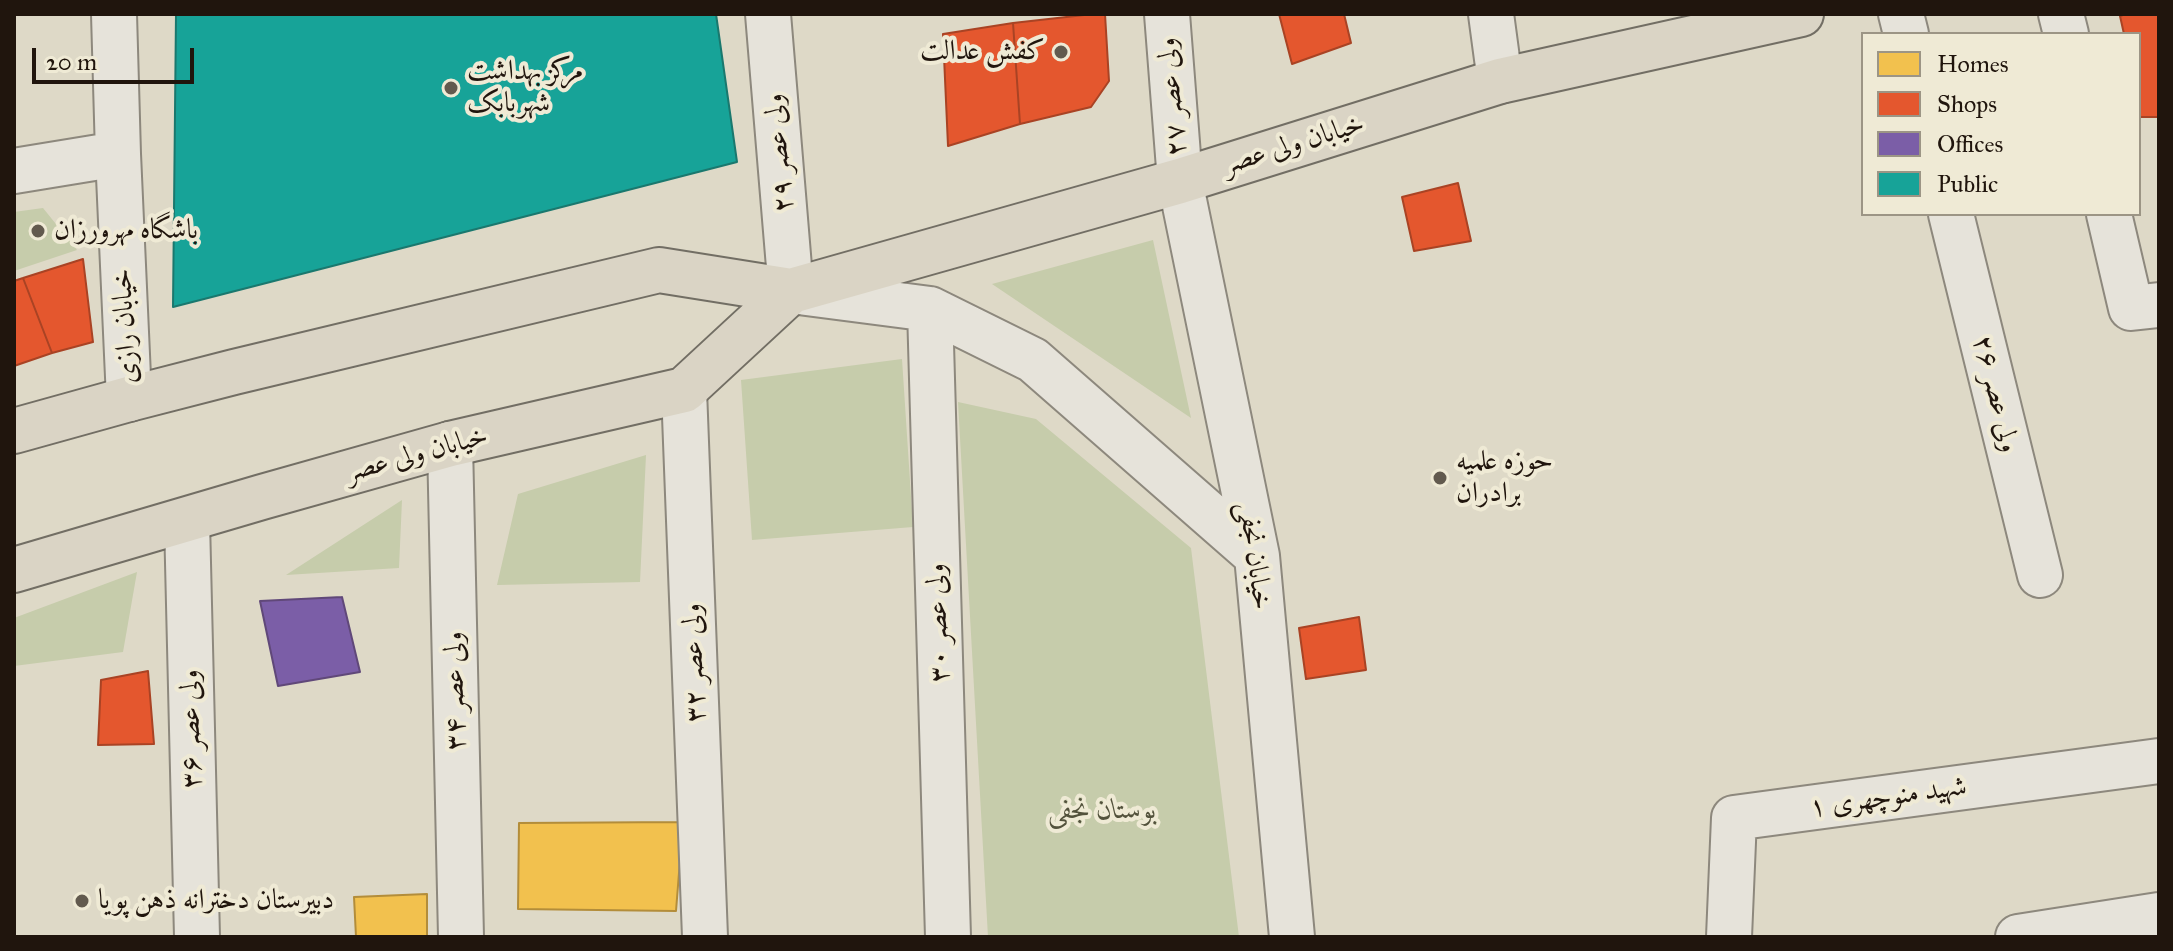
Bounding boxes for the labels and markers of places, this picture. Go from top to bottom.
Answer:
place label: کفش عدالت [920,35,1045,69]
marker: کفش عدالت [1052,43,1070,61]
place label: مرکز بهداشت شهربابک [467,55,583,121]
marker: مرکز بهداشت شهربابک [442,79,460,97]
place label: باشگاه مهرورزان [54,214,198,248]
marker: باشگاه مهرورزان [29,222,47,240]
place label: حوزه علمیه برادران [1456,445,1553,511]
marker: حوزه علمیه برادران [1431,469,1449,487]
place label: دبیرستان دخترانه ذهن پویا [98,884,334,918]
marker: دبیرستان دخترانه ذهن پویا [73,892,91,910]

